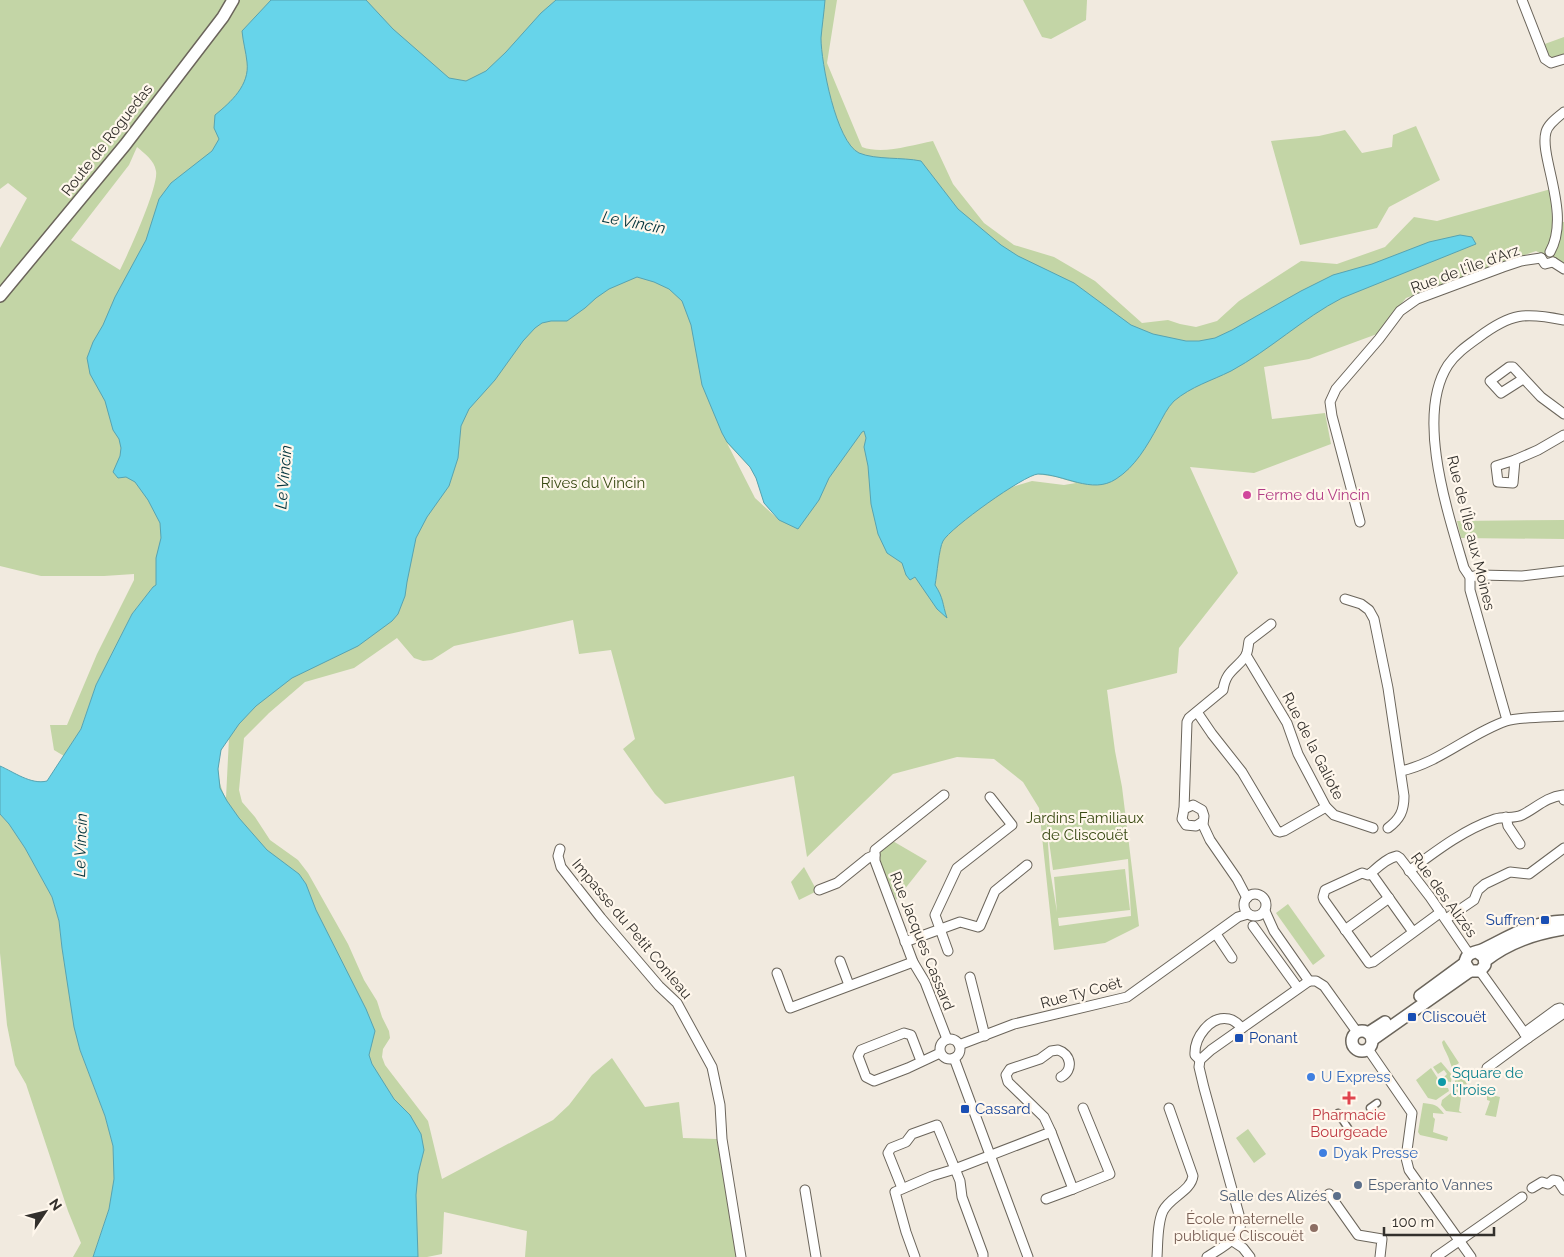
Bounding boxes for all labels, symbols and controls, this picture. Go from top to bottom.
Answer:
street label: Route de Roguedas [58,80,156,200]
water label: Le Vincin [601,207,667,238]
street label: Rue de l'Île d'Arz [1408,241,1522,297]
water label: Le Vincin [271,444,296,510]
street label: Rue de l'Île aux Moines [1443,454,1499,612]
park label: Rives du Vincin [541,474,645,492]
place label: Ferme du Vincin [1257,486,1370,504]
marker: Ferme du Vincin [1241,489,1253,501]
street label: Rue de la Galiote [1278,689,1348,803]
park label: Jardins Familiaux de Cliscouët [1026,809,1144,844]
water label: Le Vincin [70,813,91,877]
street label: Rue des Alizés [1407,849,1481,941]
street label: Impasse du Petit Conleau [568,855,696,1003]
street label: Rue Jacques Cassard [886,869,958,1013]
place label: Suffren [1486,911,1535,929]
marker: Suffren [1539,914,1551,926]
street label: Rue Ty Coët [1038,974,1124,1012]
place label: Cliscouët [1422,1008,1487,1026]
marker: Cliscouët [1406,1011,1418,1023]
place label: Ponant [1249,1029,1298,1047]
marker: Ponant [1233,1032,1245,1044]
place label: Square de l'Iroise [1452,1064,1523,1099]
place label: U Express [1321,1068,1390,1086]
marker: U Express [1305,1071,1317,1083]
marker: Square de l'Iroise [1436,1076,1448,1088]
marker: Pharmacie Bourgeade [1343,1092,1355,1104]
place label: Cassard [975,1100,1031,1118]
marker: Cassard [959,1103,971,1115]
place label: Pharmacie Bourgeade [1310,1106,1388,1141]
place label: Dyak Presse [1333,1144,1418,1162]
marker: Dyak Presse [1317,1147,1329,1159]
place label: Esperanto Vannes [1368,1176,1493,1194]
marker: Esperanto Vannes [1352,1179,1364,1191]
north arrow [20,1187,70,1237]
place label: Salle des Alizés [1219,1187,1327,1205]
marker: Salle des Alizés [1331,1190,1343,1202]
text: N [46,1196,65,1214]
scale bar [1384,1204,1494,1236]
place label: École maternelle publique Cliscouët [1174,1210,1304,1245]
text: 100 m [1392,1213,1434,1231]
marker: École maternelle publique Cliscouët [1308,1222,1320,1234]

